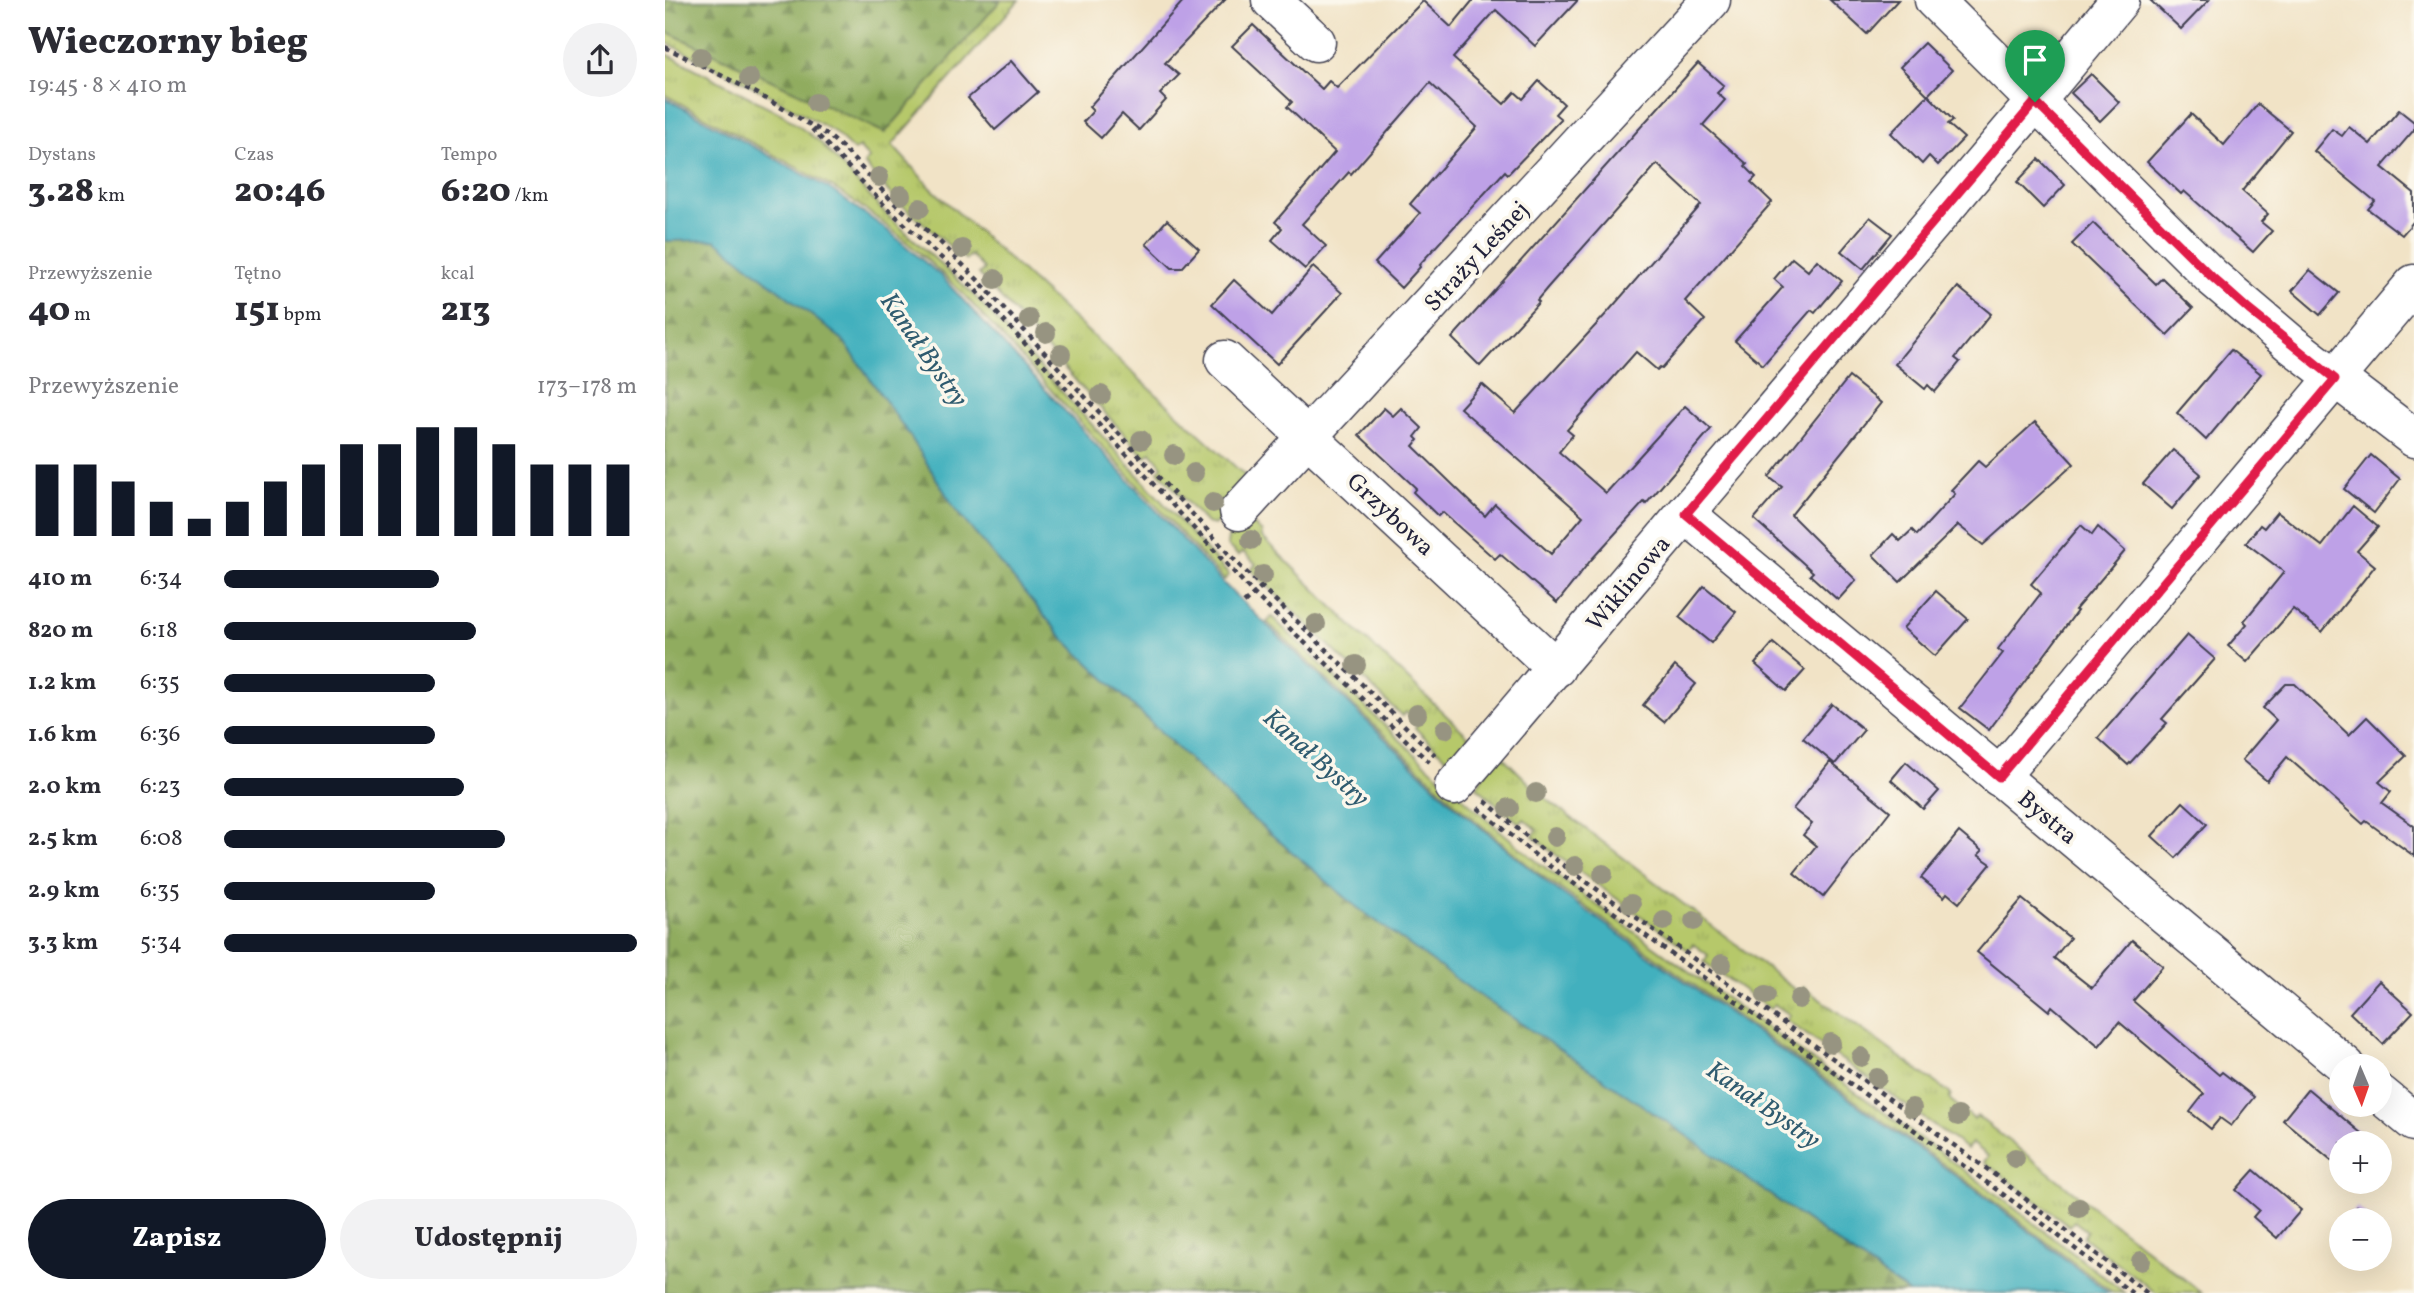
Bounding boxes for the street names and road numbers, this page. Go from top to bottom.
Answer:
street label: Straży Leśnej [1417,194,1538,320]
street label: Grzybowa [1338,466,1441,565]
street label: Wiklinowa [1579,529,1680,639]
street label: Bystra [2009,783,2084,854]

